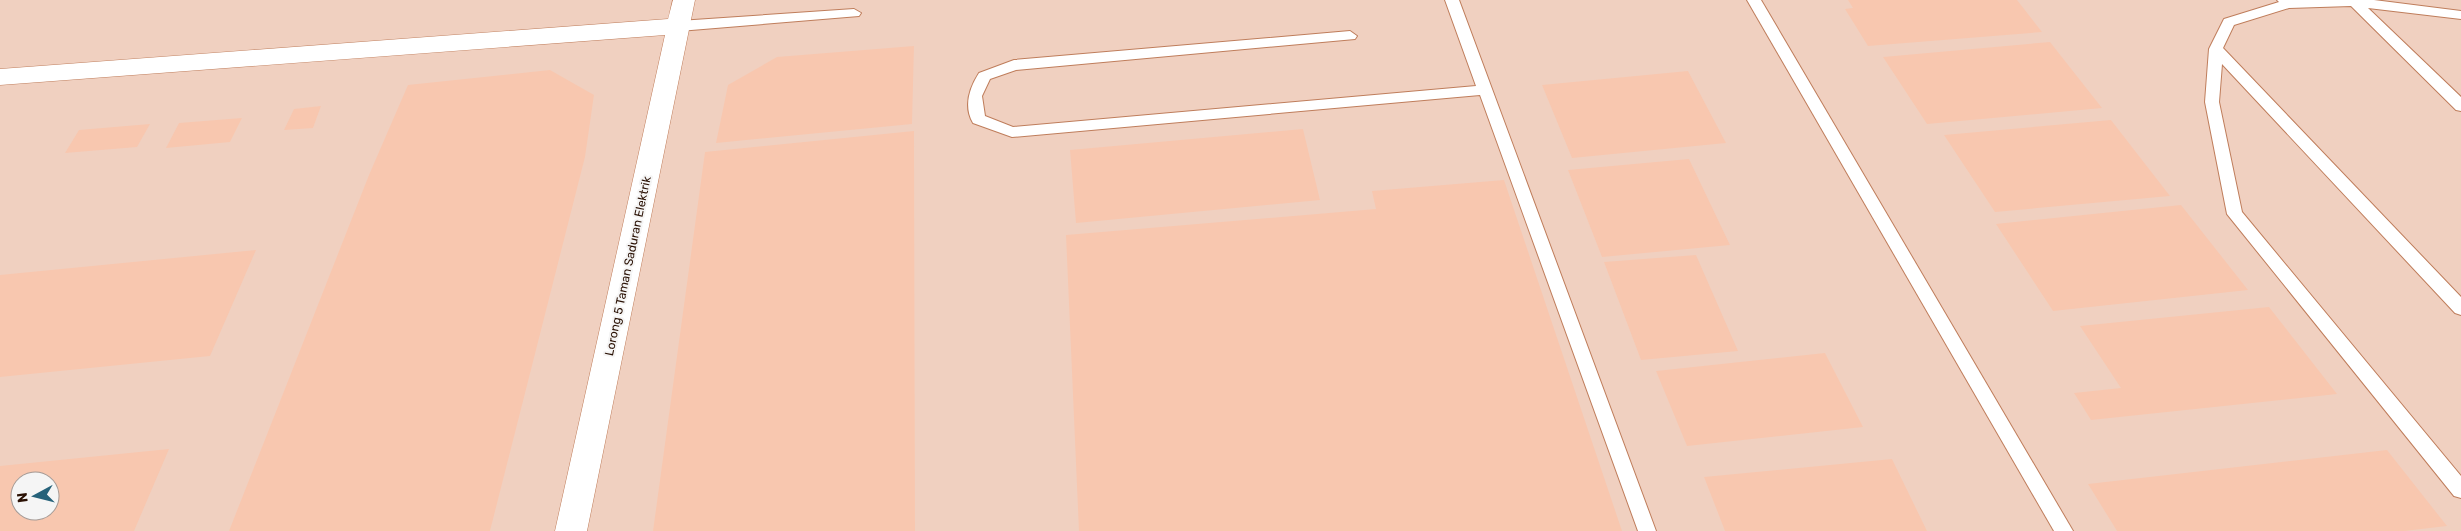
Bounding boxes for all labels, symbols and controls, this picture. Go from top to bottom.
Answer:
street label: Lorong 5 Taman Saduran Elektrik [602,174,654,357]
north arrow [10,471,60,521]
text: N [14,491,32,504]

